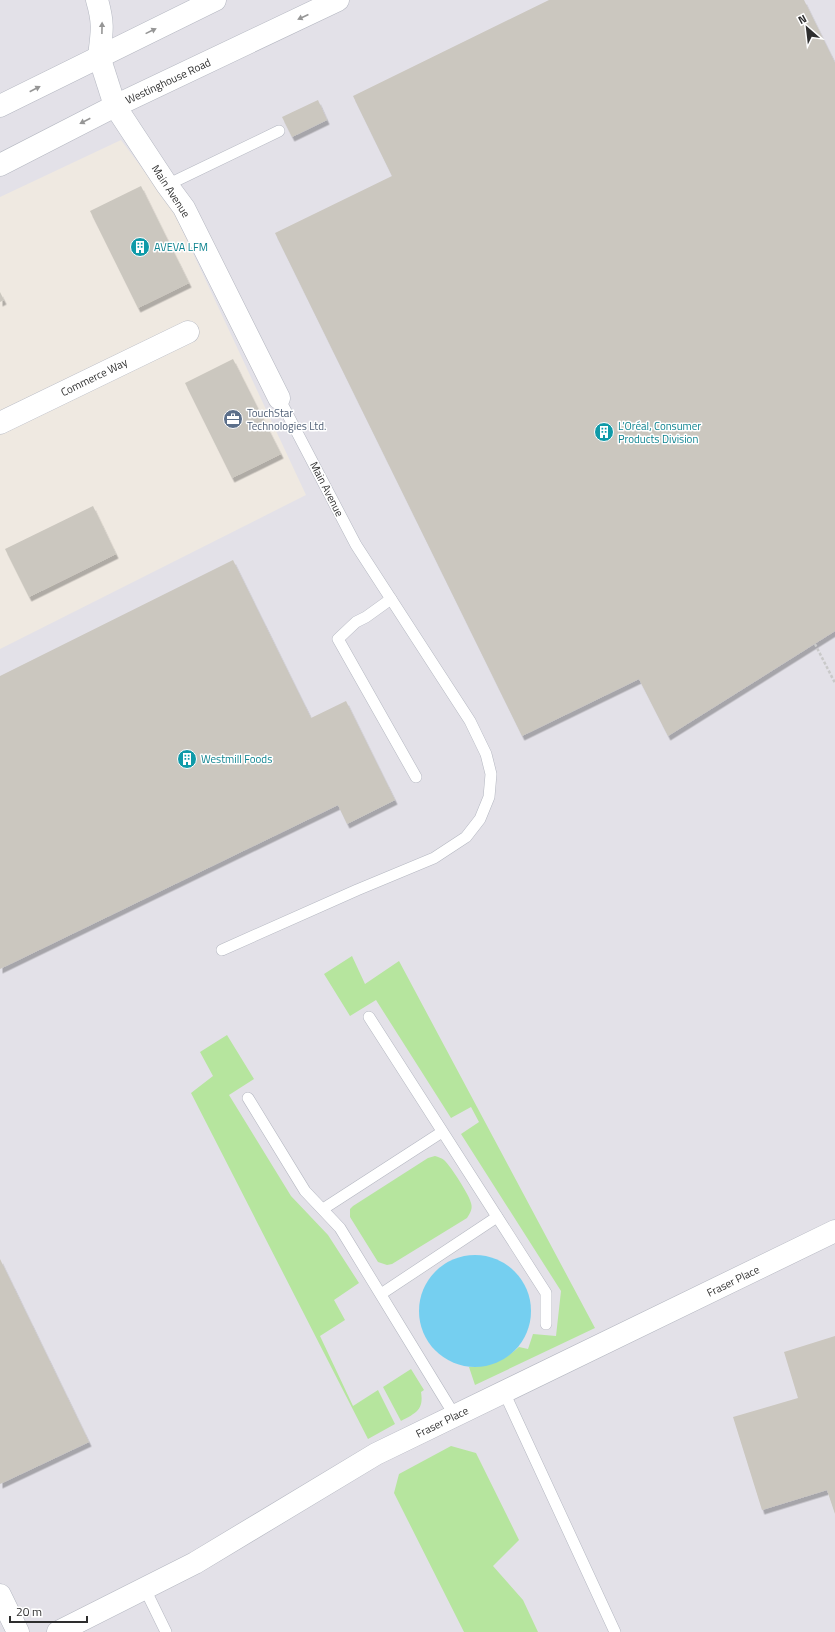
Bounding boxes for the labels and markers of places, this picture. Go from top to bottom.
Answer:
building icon: AVEVA LFM [129,236,151,258]
place label: AVEVA LFM [154,239,208,255]
place label: TouchStar Technologies Ltd. [247,405,326,434]
office icon: TouchStar Technologies Ltd. [222,408,244,430]
place label: L’Oréal, Consumer Products Division [618,418,701,447]
building icon: L’Oréal, Consumer Products Division [593,421,615,443]
building icon: Westmill Foods [176,748,198,770]
place label: Westmill Foods [201,751,272,767]

